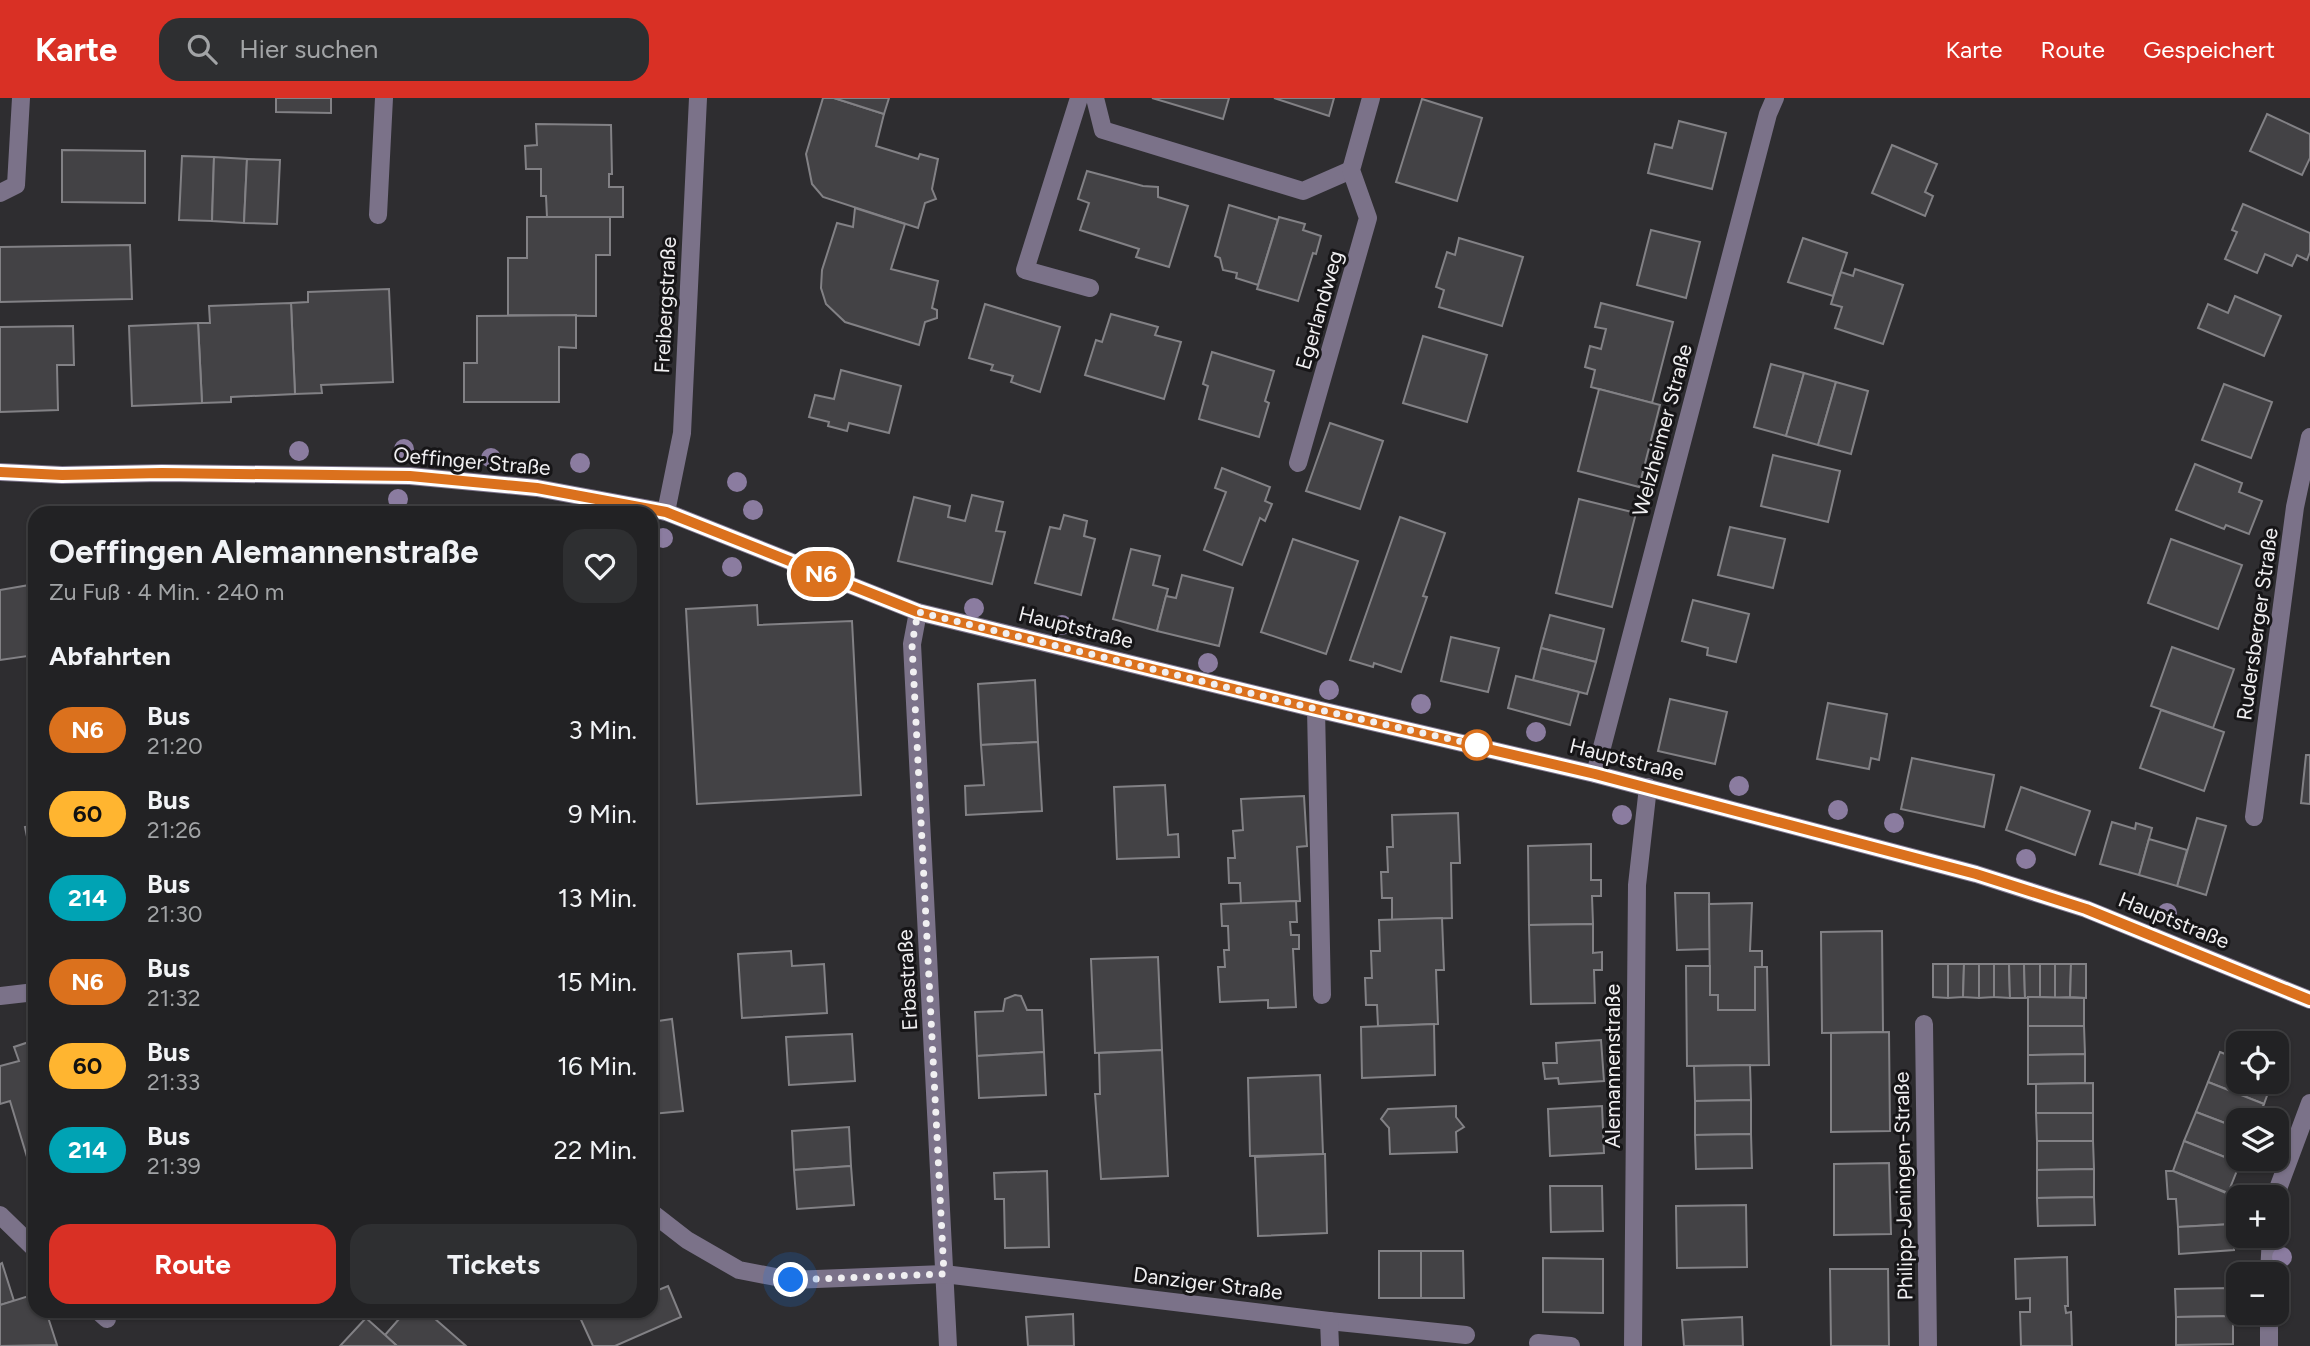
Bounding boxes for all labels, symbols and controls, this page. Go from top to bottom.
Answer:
search box [159,18,649,81]
text: Karte [35,30,117,69]
icon: search [183,30,221,68]
text: Hier suchen [239,33,378,65]
text: Karte [1946,35,2002,64]
text: Route [2040,35,2105,64]
text: Gespeichert [2143,35,2275,64]
street label: Freibergstraße [649,236,681,374]
street label: Egerlandweg [1290,248,1348,372]
street label: Welzheimer Straße [1627,341,1697,519]
street label: Oeffinger Straße [392,442,552,480]
street label: Rudersberger Straße [2231,526,2283,722]
button: heart [563,529,637,603]
text: Oeffingen Alemannenstraße [49,532,479,571]
line badge: N6 [790,551,852,597]
text: N6 [805,559,837,588]
text: Zu Fuß · 4 Min. · 240 m [49,578,284,606]
street label: Hauptstraße [1016,601,1136,653]
text: Abfahrten [49,640,171,672]
text: Bus [147,700,190,732]
text: 3 Min. [568,714,637,746]
text: N6 [71,715,104,744]
unlabelled marker [1462,730,1492,760]
text: 21:20 [147,732,203,760]
street label: Hauptstraße [1567,733,1687,785]
text: Bus [147,784,190,816]
text: 9 Min. [568,798,637,830]
text: 60 [73,799,102,828]
text: 21:26 [147,816,201,844]
text: Bus [147,868,190,900]
text: 13 Min. [558,882,637,914]
text: 214 [68,883,107,912]
street label: Hauptstraße [2115,886,2233,954]
text: 21:30 [147,900,202,928]
street label: Erbastraße [892,929,922,1031]
text: Bus [147,952,190,984]
text: 15 Min. [557,966,637,998]
text: N6 [71,967,104,996]
text: 21:32 [147,984,201,1012]
street label: Alemannenstraße [1600,984,1625,1148]
map controls [2226,1031,2289,1325]
button: locate [2226,1031,2289,1094]
text: Bus [147,1036,190,1068]
text: 16 Min. [557,1050,637,1082]
text: 60 [73,1051,102,1080]
text: 21:33 [147,1068,200,1096]
street label: Philipp-Jeningen-Straße [1889,1071,1917,1301]
button: layers [2226,1108,2289,1171]
text: Bus [147,1120,190,1152]
text: 22 Min. [554,1134,637,1166]
text: 214 [68,1135,107,1164]
text: 21:39 [147,1152,201,1180]
button: + [2226,1185,2289,1248]
button: Route [49,1224,336,1304]
button: Tickets [350,1224,637,1304]
street label: Danziger Straße [1132,1261,1284,1305]
your location [773,1262,808,1297]
button: − [2226,1262,2289,1325]

